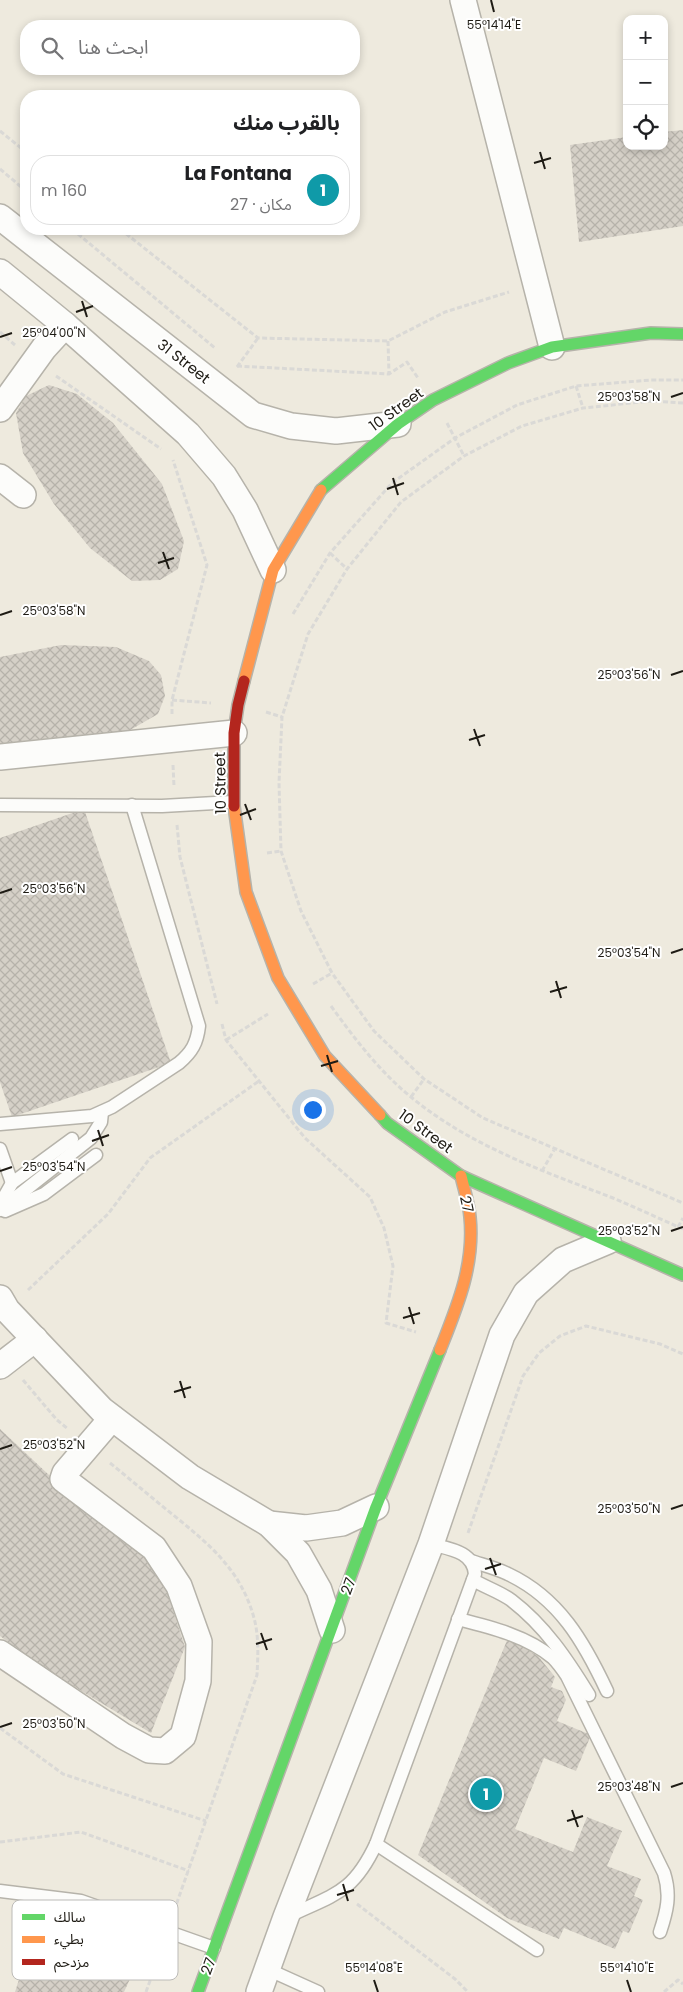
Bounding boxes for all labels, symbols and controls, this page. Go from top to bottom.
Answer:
map controls [623,15,668,150]
button: + [623,15,668,60]
text: 55°14'14"E [467,16,521,33]
search box [20,20,360,75]
icon: search [38,34,66,62]
text: ابحث هنا [78,34,149,61]
button: − [623,60,668,105]
button: locate [623,105,668,150]
text: بالقرب منك [233,108,340,137]
text: La Fontana [184,160,292,187]
text: 160 m [41,179,87,202]
text: 1 [320,179,326,202]
text: مكان · 27 [230,193,292,216]
text: 25°04'00"N [22,324,86,341]
street label: 31 Street [153,334,215,388]
street label: 10 Street [365,382,427,436]
text: 25°03'58"N [598,388,660,405]
text: 25°03'58"N [23,602,85,619]
text: 25°03'56"N [598,666,660,683]
street label: 10 Street [209,752,231,814]
text: 25°03'56"N [23,880,85,897]
text: 25°03'54"N [598,944,660,961]
your location [300,1097,326,1123]
street label: 10 Street [395,1104,457,1158]
text: 25°03'54"N [23,1158,85,1175]
street label: 27 [455,1194,479,1214]
text: 25°03'52"N [598,1222,660,1239]
text: 25°03'52"N [23,1436,85,1453]
text: 25°03'50"N [598,1500,660,1517]
street label: 27 [335,1575,361,1597]
text: 25°03'50"N [23,1715,85,1732]
pin: 1 [470,1775,502,1813]
text: 25°03'48"N [598,1778,660,1795]
legend [12,1900,178,1980]
text: سالك [54,1907,86,1927]
text: بطيء [54,1929,84,1950]
text: مزدحم [54,1952,89,1973]
street label: 27 [195,1955,221,1977]
text: 55°14'08"E [345,1959,403,1976]
text: 55°14'10"E [600,1959,654,1976]

